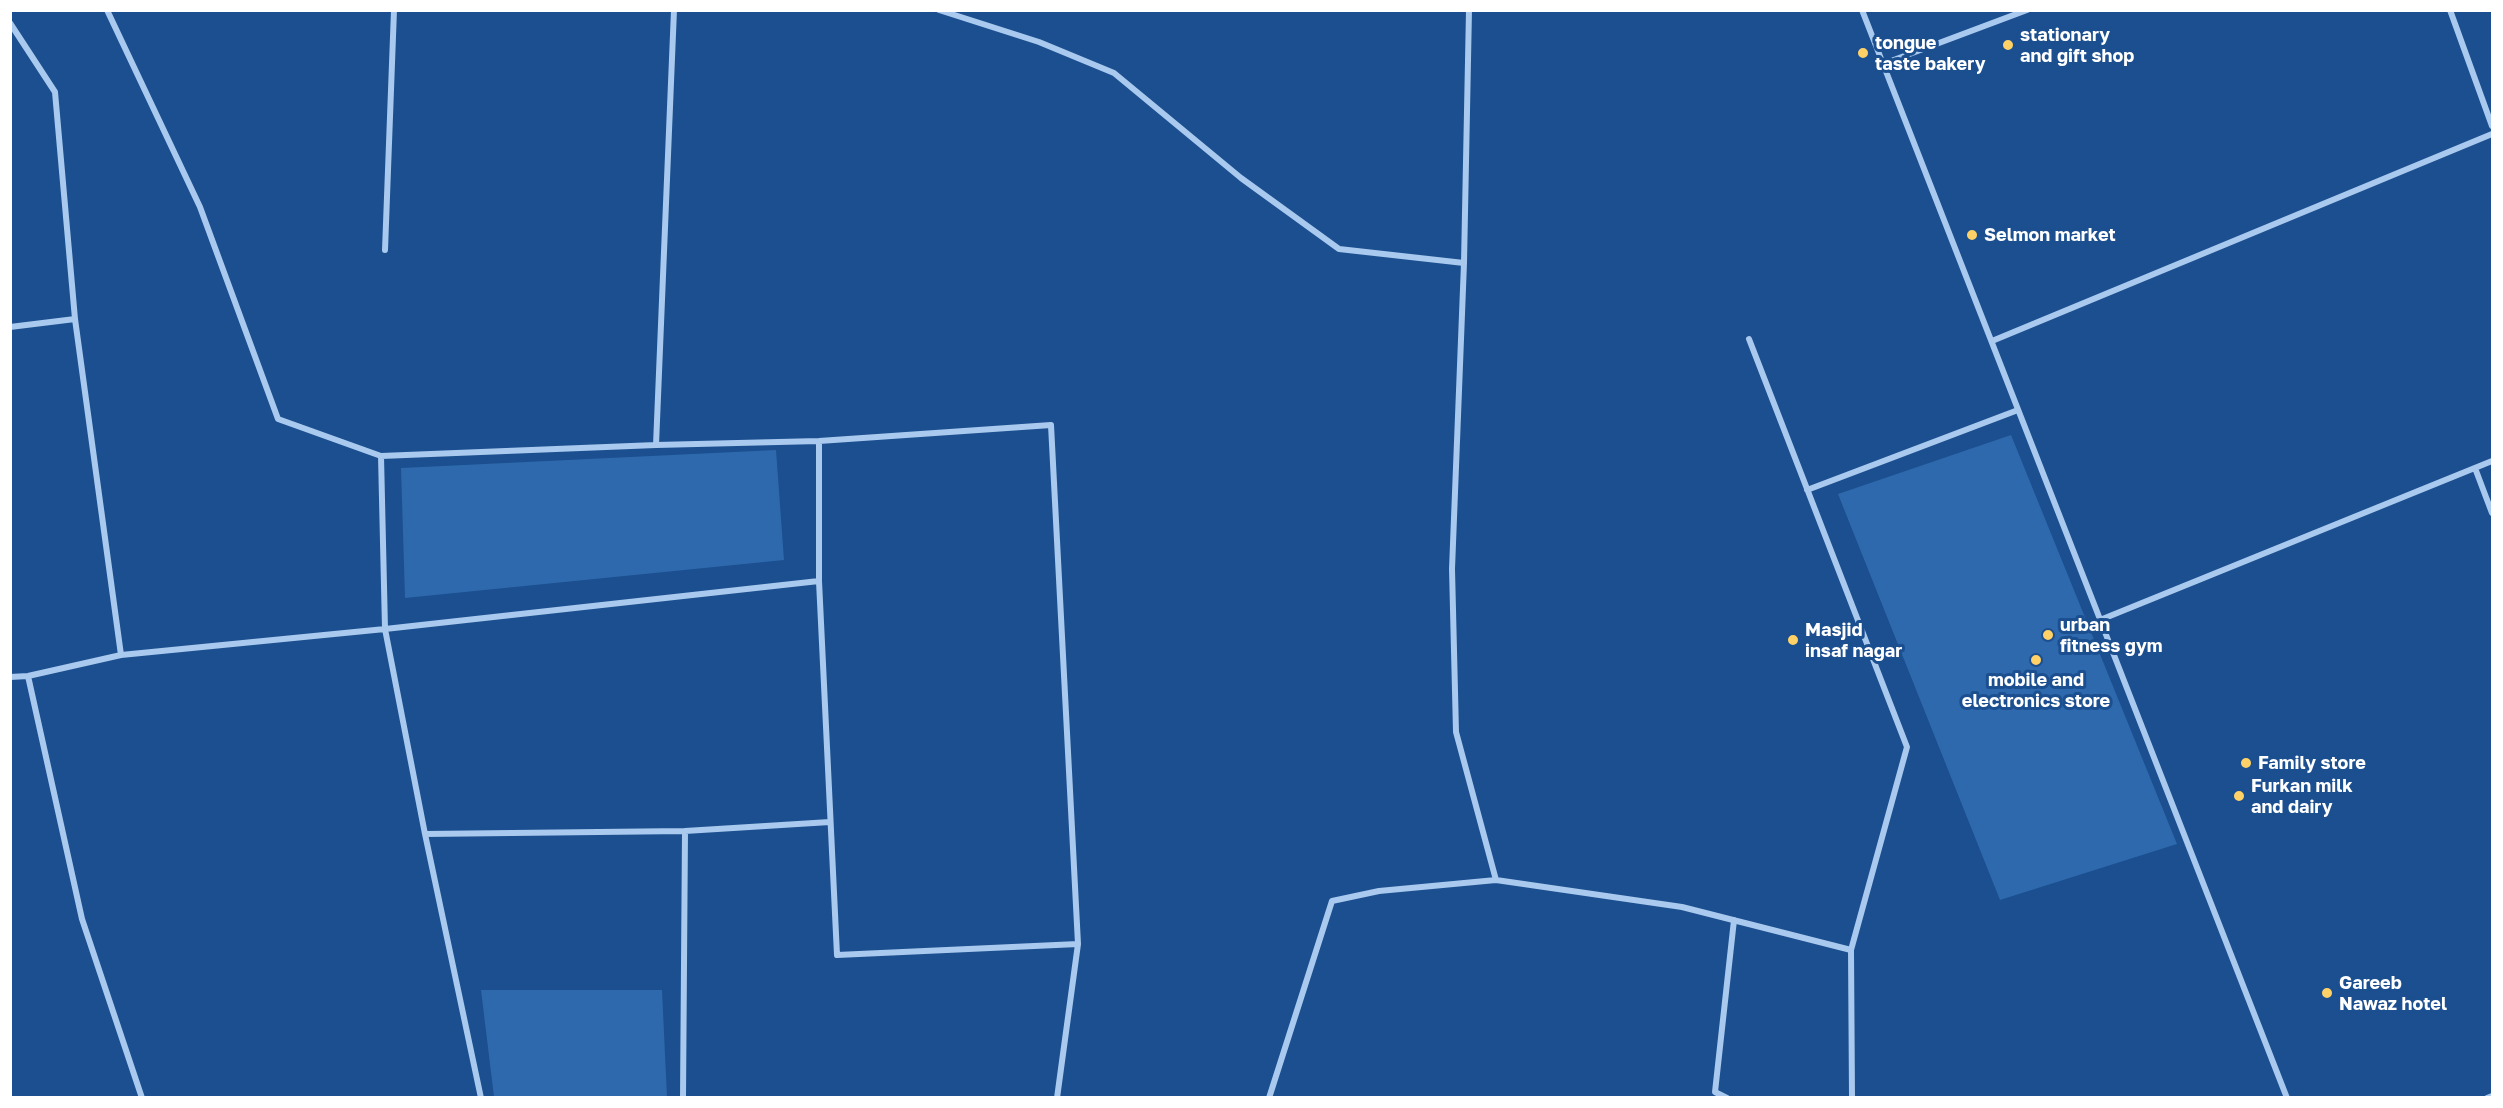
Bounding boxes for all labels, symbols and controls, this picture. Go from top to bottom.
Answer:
place label: stationary and gift shop [2020,24,2134,66]
place label: tongue taste bakery [1875,32,1985,74]
marker: stationary and gift shop [2001,38,2015,52]
marker: tongue taste bakery [1856,46,1870,60]
place label: Selmon market [1984,224,2116,246]
marker: Selmon market [1965,228,1979,242]
place label: urban fitness gym [2060,614,2162,656]
place label: Masjid insaf nagar [1805,619,1902,662]
marker: urban fitness gym [2041,628,2055,642]
marker: Masjid insaf nagar [1786,633,1800,647]
marker: mobile and electronics store [2029,653,2043,667]
place label: mobile and electronics store [1962,669,2110,712]
place label: Family store [2258,752,2366,774]
marker: Family store [2239,756,2253,770]
place label: Furkan milk and dairy [2251,775,2353,818]
marker: Furkan milk and dairy [2232,789,2246,803]
place label: Gareeb Nawaz hotel [2339,972,2447,1014]
marker: Gareeb Nawaz hotel [2320,986,2334,1000]

